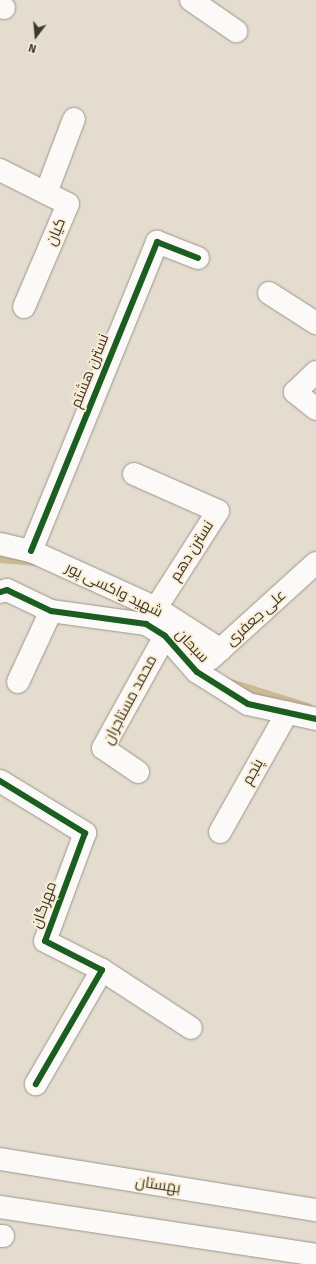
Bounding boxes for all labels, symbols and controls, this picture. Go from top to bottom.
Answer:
north arrow [16,16,56,56]
text: N [27,41,38,55]
street label: کیان [42,216,70,248]
street label: نسترن هشتم [67,331,113,411]
street label: نسترن دهم [166,517,218,585]
street label: شهید واکسی پور [63,559,165,621]
street label: علی جعفری [222,586,290,650]
street label: سبحان [172,625,212,667]
street label: محمد مستاجران [99,652,161,748]
street label: پنجم [238,756,268,788]
street label: مهرگان [27,879,61,931]
street label: بهستان [134,1173,182,1197]

